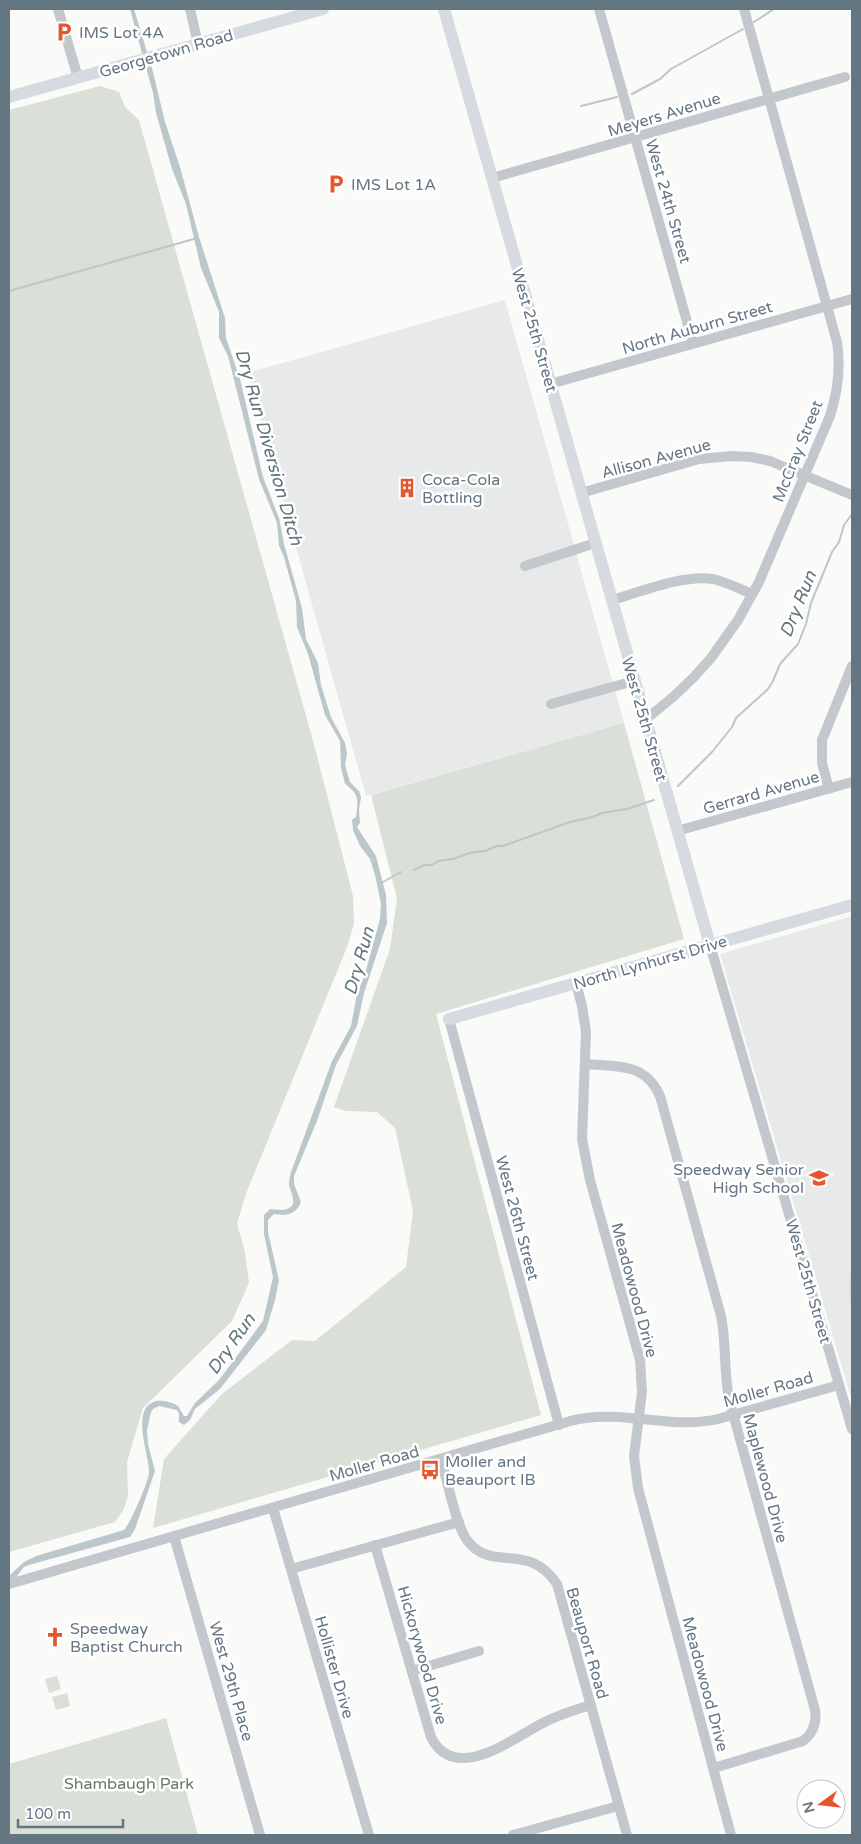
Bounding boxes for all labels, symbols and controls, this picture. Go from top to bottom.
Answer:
parking icon: IMS Lot 4A [53,21,75,43]
place label: IMS Lot 4A [79,23,164,43]
street label: Georgetown Road [97,25,236,83]
street label: Meyers Avenue [605,88,723,142]
street label: West 24th Street [641,137,695,266]
parking icon: IMS Lot 1A [325,173,347,195]
place label: IMS Lot 1A [351,175,436,195]
street label: West 25th Street [507,266,561,395]
street label: North Auburn Street [620,297,775,359]
water label: Dry Run Diversion Ditch [230,346,308,549]
street label: McCray Street [768,398,827,505]
street label: Allison Avenue [599,435,713,483]
place label: Coca-Cola Bottling [422,470,500,508]
building icon: Coca-Cola Bottling [396,477,418,499]
water label: Dry Run [775,567,822,640]
street label: West 25th Street [617,655,671,784]
street label: Gerrard Avenue [701,767,822,819]
water label: Dry Run [339,924,379,997]
street label: North Lynhurst Drive [571,931,729,994]
street label: West 26th Street [491,1154,543,1283]
place label: Speedway Senior High School [673,1160,805,1198]
school or university icon: Speedway Senior High School [808,1167,830,1189]
street label: West 25th Street [781,1217,835,1346]
street label: Meadowood Drive [606,1221,662,1360]
water label: Dry Run [202,1308,260,1379]
street label: Moller Road [721,1368,815,1412]
street label: Maplewood Drive [738,1411,792,1545]
street label: Moller Road [327,1442,421,1486]
place label: Moller and Beauport IB [445,1452,536,1490]
bus stop icon: Moller and Beauport IB [419,1459,441,1481]
street label: Hickorywood Drive [393,1584,451,1727]
street label: Beauport Road [562,1585,613,1701]
street label: Hollister Drive [310,1614,358,1721]
street label: Meadowood Drive [677,1615,733,1754]
place label: Speedway Baptist Church [70,1619,183,1657]
street label: West 29th Place [204,1619,258,1743]
church icon: Speedway Baptist Church [44,1626,66,1648]
park label: Shambaugh Park [64,1774,194,1794]
north arrow [796,1779,846,1829]
scale bar [18,1796,122,1828]
text: N [799,1800,819,1815]
text: 100 m [25,1805,71,1823]

